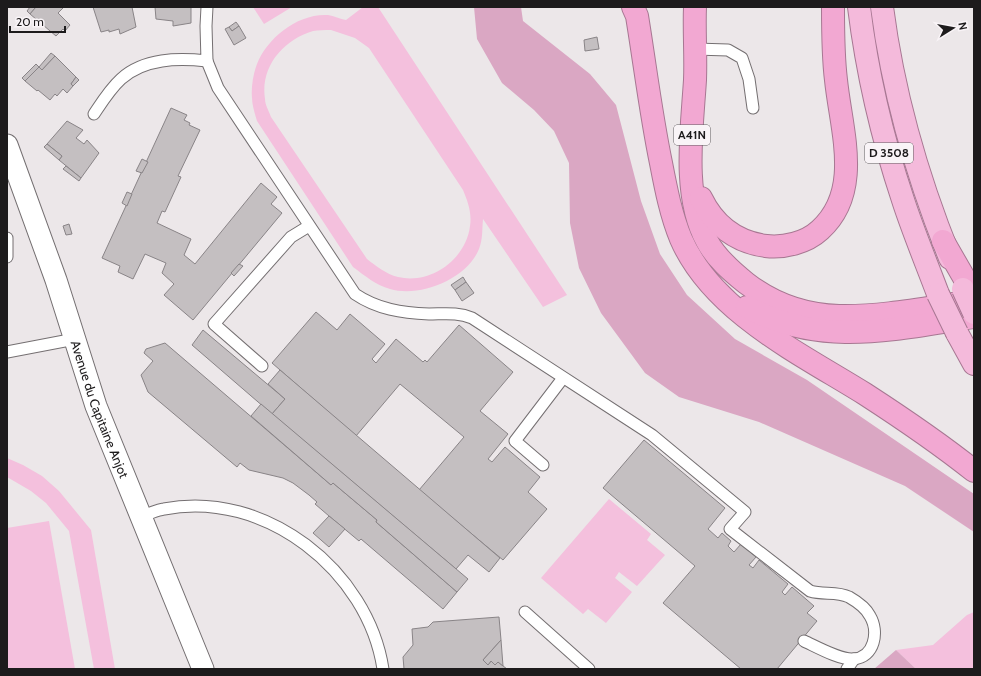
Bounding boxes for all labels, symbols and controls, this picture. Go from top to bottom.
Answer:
scale bar [10,8,65,34]
north arrow [933,8,973,48]
text: 20 m [16,14,44,29]
text: N [955,21,970,31]
road number: A41N [674,125,710,145]
road number: D 3508 [865,143,913,163]
street label: Avenue du Capitaine Anjot [68,338,133,481]

